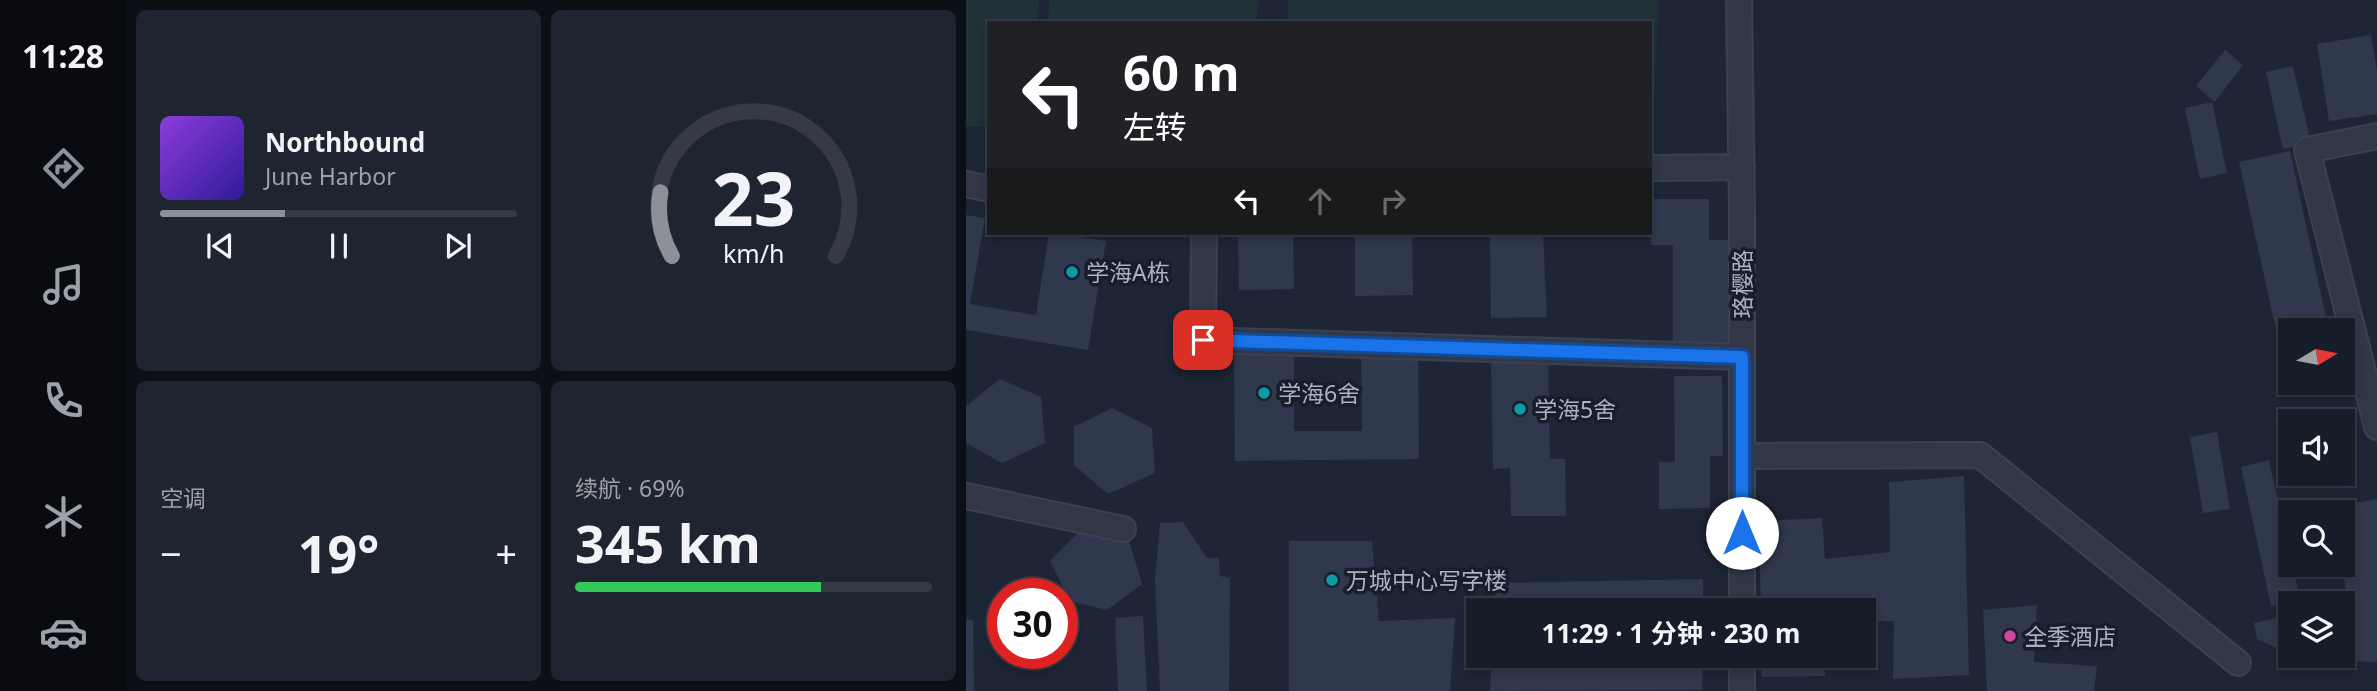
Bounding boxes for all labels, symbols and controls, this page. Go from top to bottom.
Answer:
text: 11:28 [22,34,104,77]
text: 60 m [1123,39,1240,105]
icon: left [1008,49,1099,140]
text: 左转 [1123,105,1187,148]
text: Northbound [265,124,425,160]
icon: directions [39,144,88,193]
text: 23 [712,149,795,248]
text: June Harbor [265,160,396,192]
icon: left [1228,182,1266,220]
icon: ahead [1301,182,1339,220]
icon: right [1374,182,1412,220]
icon: previous [201,227,239,265]
icon: pause [320,227,358,265]
icon: next [439,227,477,265]
text: km/h [723,236,784,270]
street label: 珞樱路 [1726,250,1758,319]
place label: 学海A栋 [1086,256,1170,288]
icon: music [39,260,88,309]
marker: 学海A栋 [1064,264,1080,280]
pin [1173,310,1233,370]
north arrow [2278,318,2356,396]
map controls [2278,318,2355,668]
icon: arrive [1184,321,1222,359]
icon: phone [39,376,88,425]
place label: 学海6舍 [1278,377,1360,409]
marker: 学海6舍 [1256,385,1272,401]
place label: 学海5舍 [1534,393,1616,425]
marker: 学海5舍 [1512,401,1528,417]
button: sound [2278,409,2355,486]
text: 续航 · 69% [575,472,685,504]
text: 空调 [160,482,206,514]
icon: climate [39,492,88,541]
position arrow [1705,496,1779,570]
button: search [2278,500,2355,577]
text: 345 km [575,507,761,578]
text: 19° [298,517,379,588]
text: − [160,527,182,579]
text: + [495,527,517,579]
place label: 万城中心写字楼 [1346,564,1507,596]
marker: 万城中心写字楼 [1324,572,1340,588]
speed limit sign: 30 [987,578,1078,669]
button: layers [2278,591,2355,668]
icon: car [39,608,88,657]
text: 11:29 · 1 分钟 · 230 m [1542,615,1800,651]
place label: 全季酒店 [2024,620,2116,652]
marker: 全季酒店 [2002,628,2018,644]

